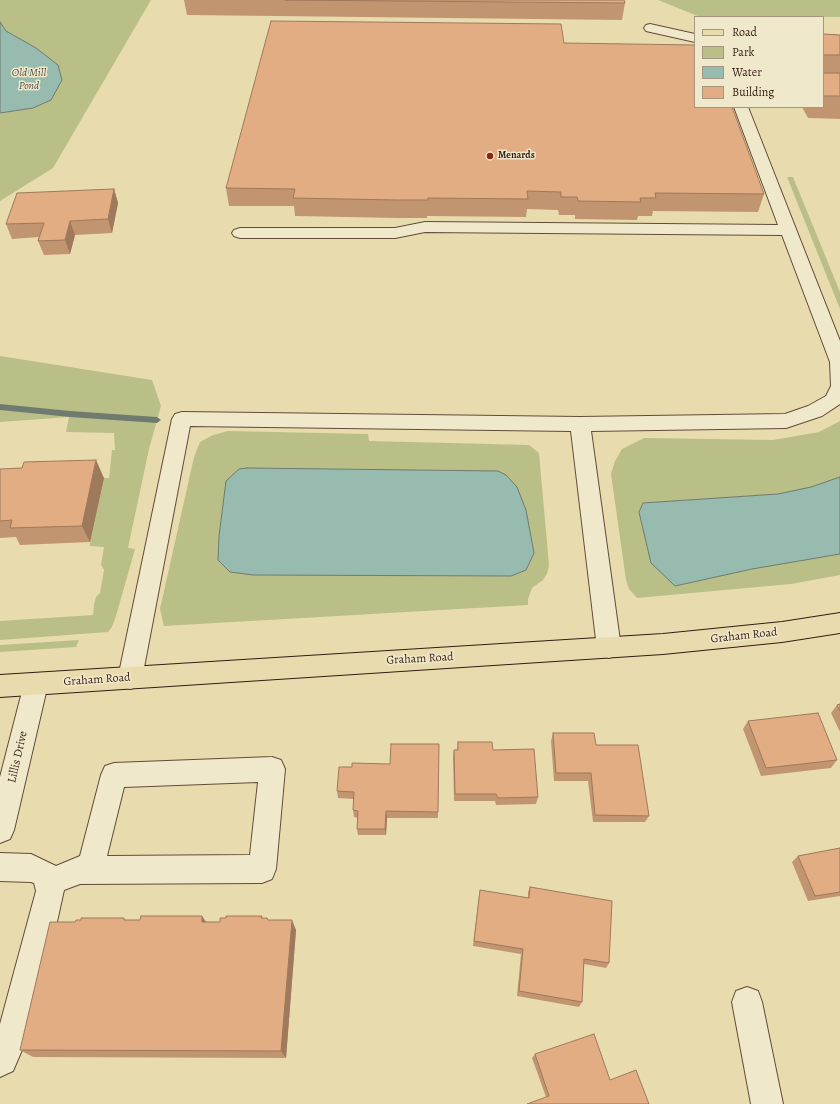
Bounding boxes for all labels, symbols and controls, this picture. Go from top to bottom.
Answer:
legend [694,16,824,108]
text: Road [732,24,757,40]
text: Park [732,44,755,60]
text: Water [732,64,762,80]
water label: Old Mill Pond [12,66,46,92]
text: Building [732,84,774,100]
place label: Menards [498,150,535,162]
marker: Menards [485,151,495,161]
street label: Graham Road [710,625,778,647]
street label: Graham Road [386,650,454,668]
street label: Graham Road [63,670,131,690]
street label: Lillis Drive [5,730,31,784]

